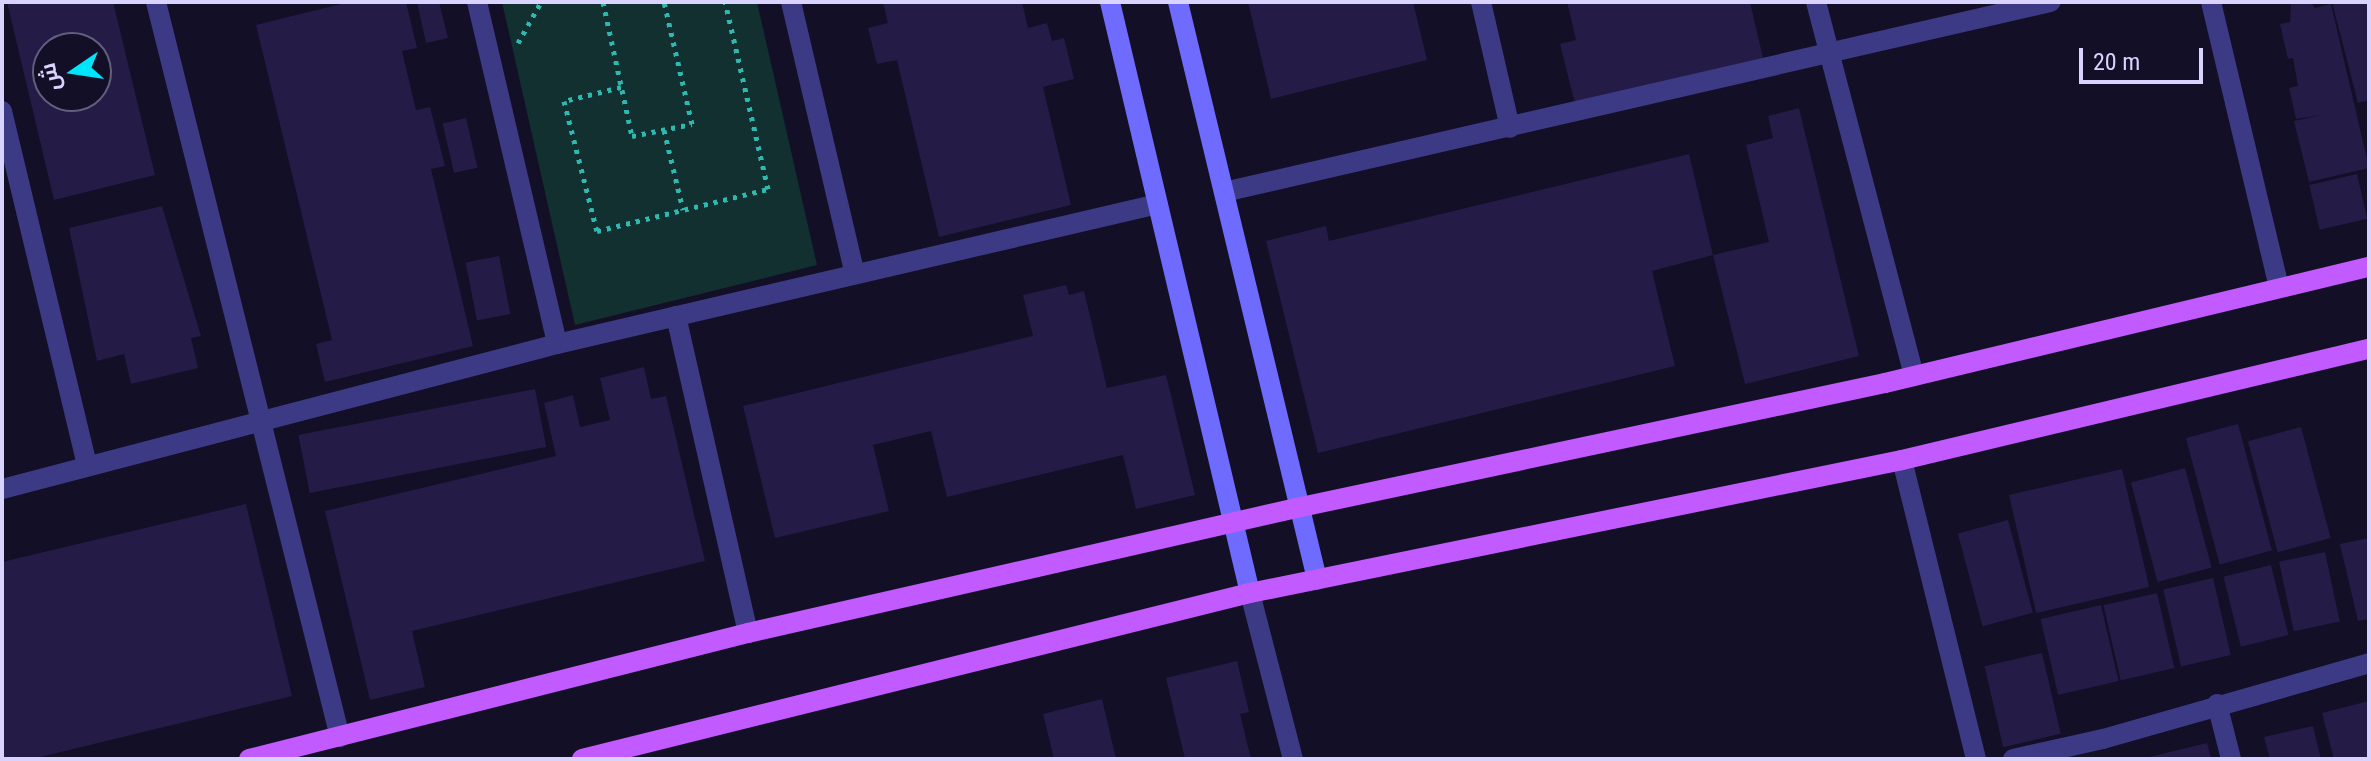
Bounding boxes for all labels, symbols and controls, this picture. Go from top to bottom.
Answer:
north arrow [32,32,112,112]
scale bar [2083,32,2207,82]
text: 20 m [2093,48,2140,76]
text: ش [35,61,65,94]

